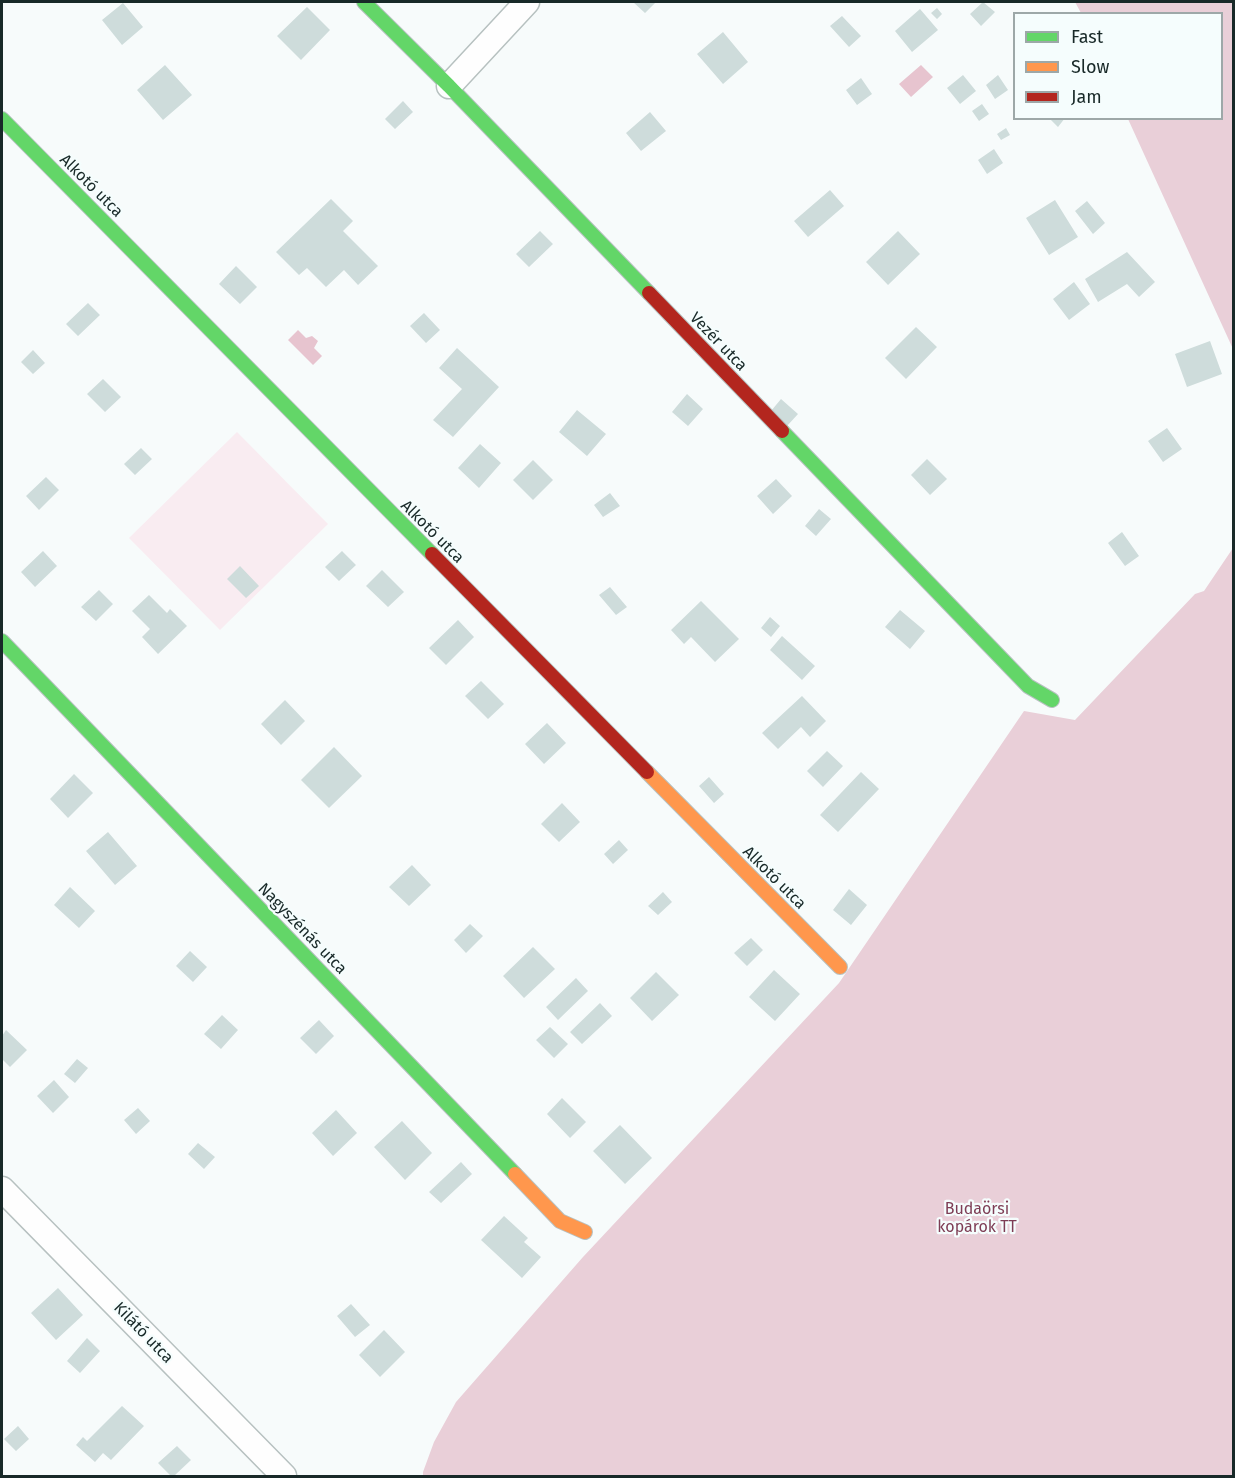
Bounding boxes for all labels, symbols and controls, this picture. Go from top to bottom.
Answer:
legend [1013,12,1223,120]
text: Fast [1071,26,1103,48]
text: Slow [1071,56,1109,78]
text: Jam [1071,86,1102,108]
street label: Alkotó utca [55,150,127,222]
street label: Vezér utca [685,309,751,375]
street label: Alkotó utca [396,496,468,568]
street label: Alkotó utca [738,842,810,914]
street label: Nagyszénás utca [254,879,350,979]
park label: Budaörsi kopárok TT [937,1200,1017,1238]
street label: Kilátó utca [109,1298,177,1368]

